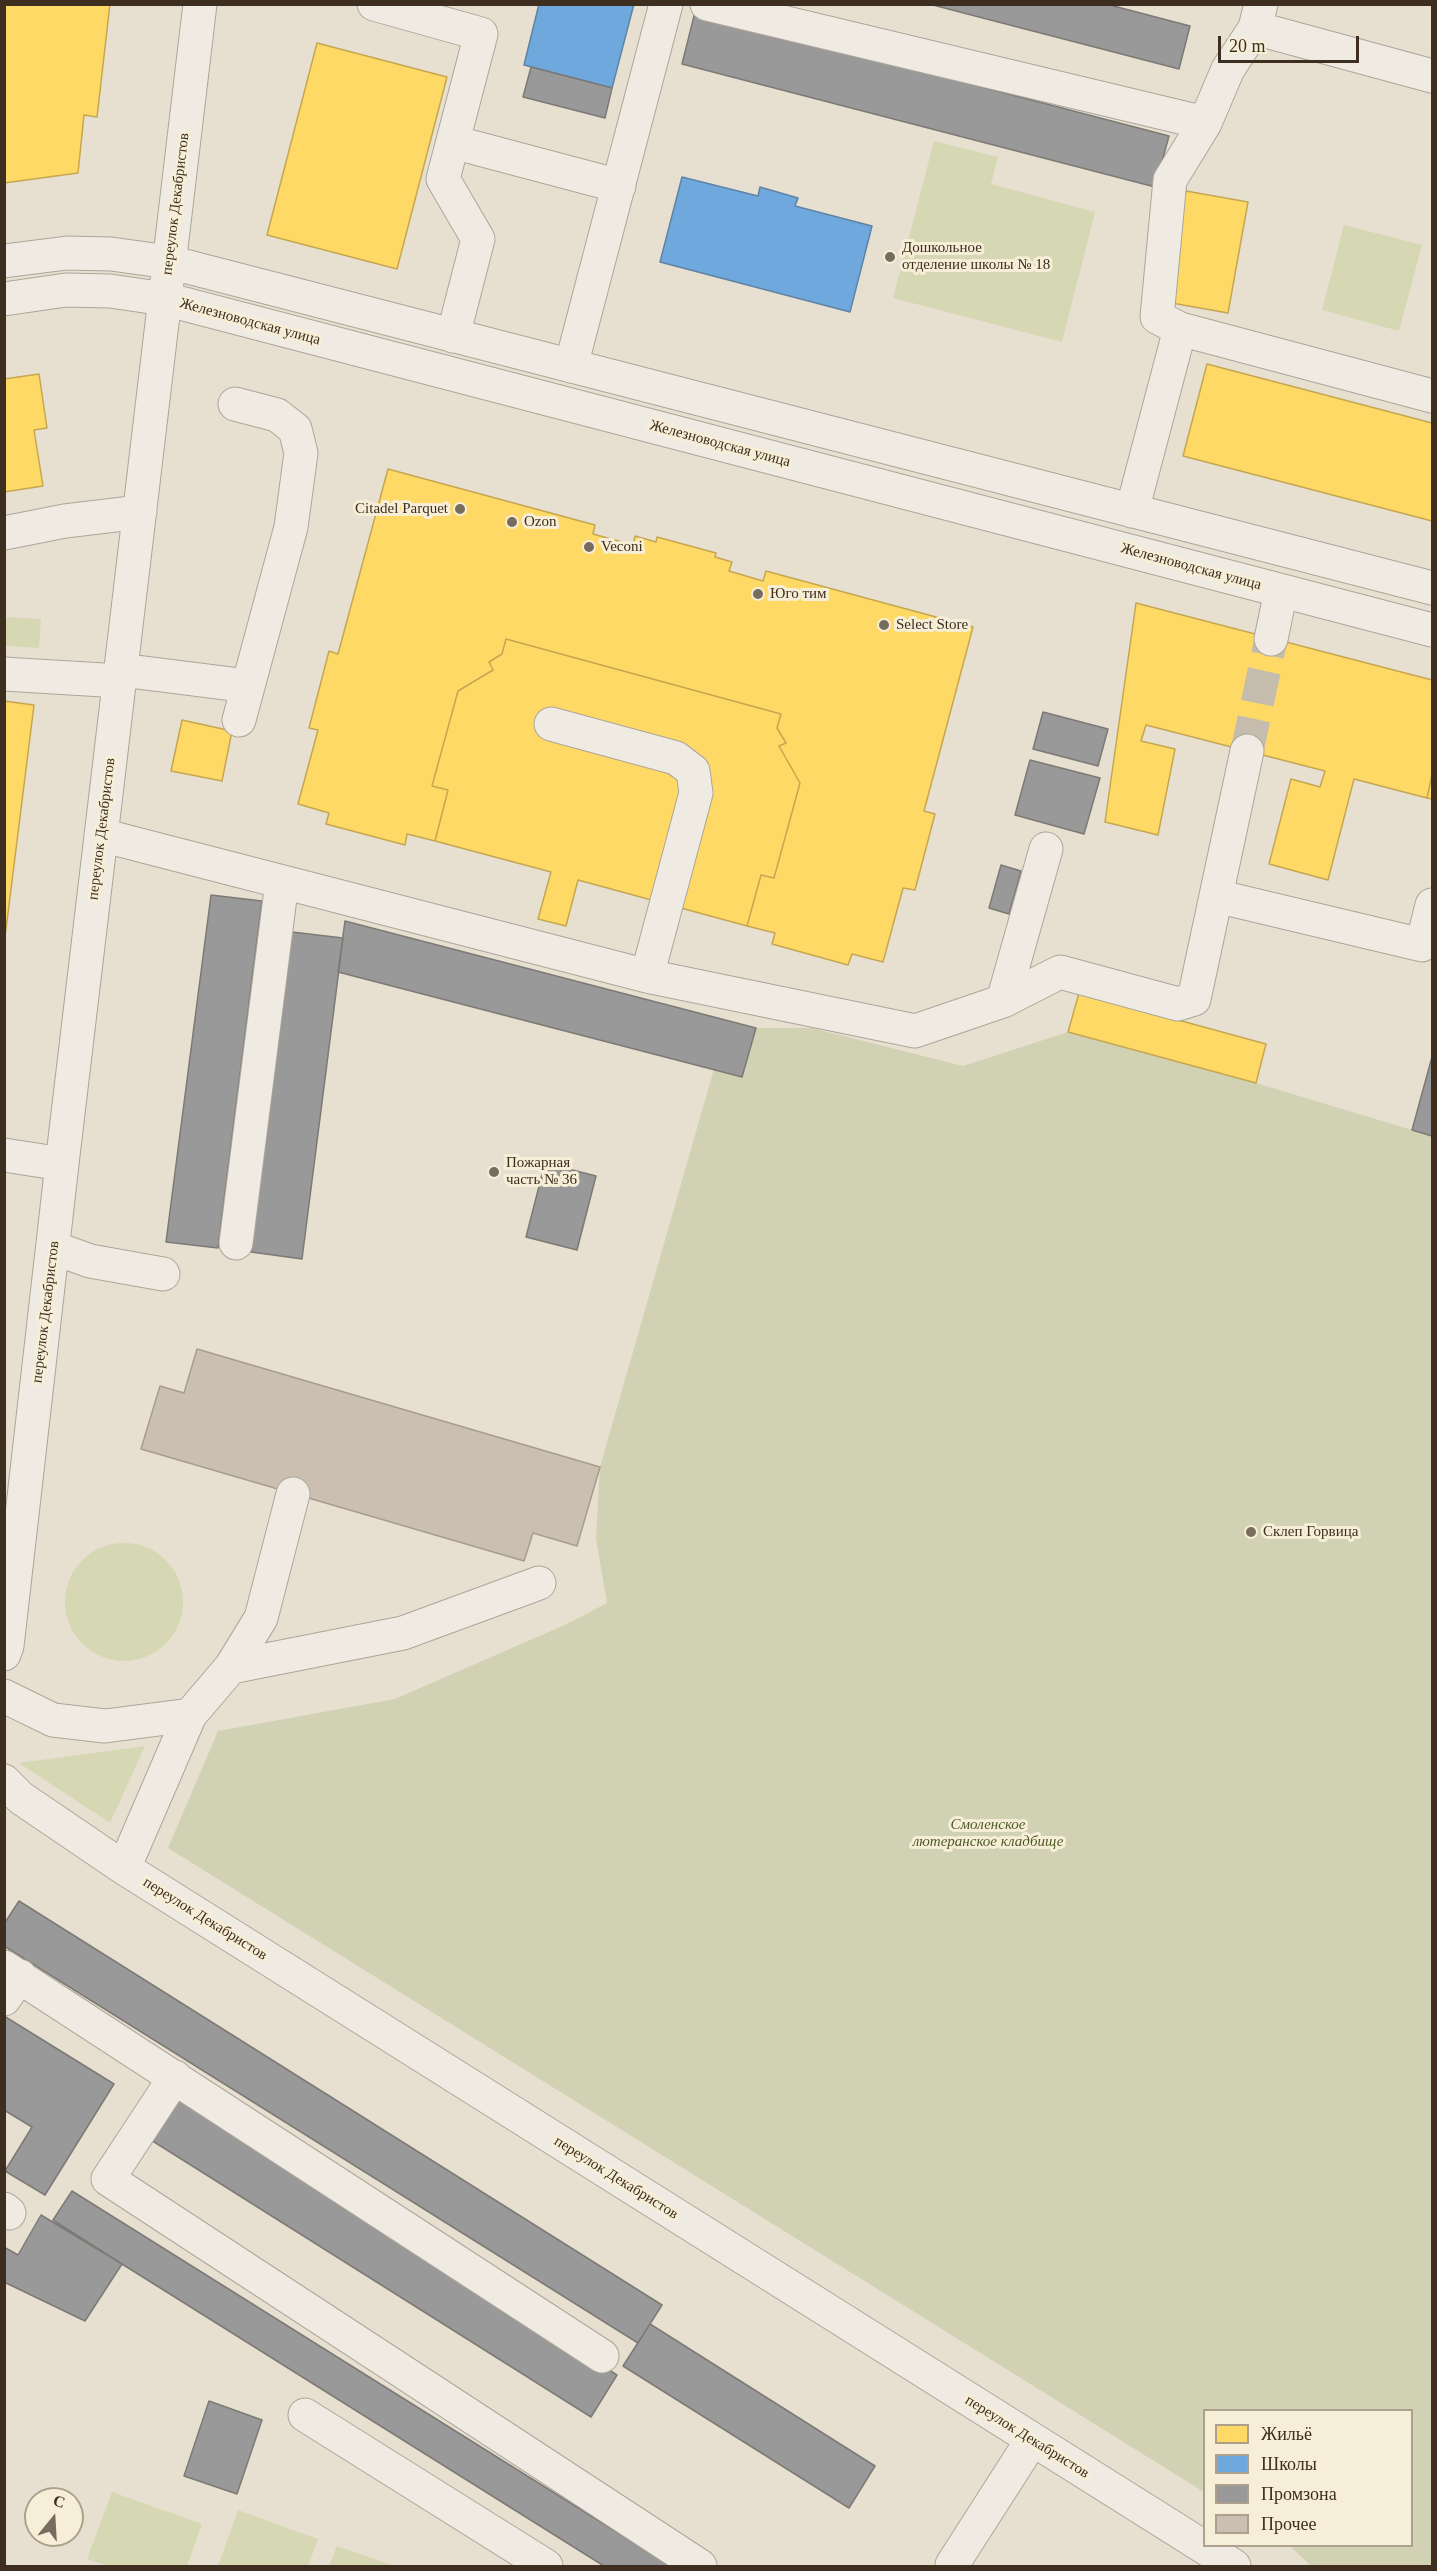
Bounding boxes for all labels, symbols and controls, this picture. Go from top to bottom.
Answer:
scale bar [1221,24,1362,62]
text: 20 m [1229,36,1266,56]
street label: переулок Декабристов [158,132,194,276]
place label: Дошкольное отделение школы № 18 [902,239,1050,274]
marker: Дошкольное отделение школы № 18 [883,250,897,264]
street label: Железноводская улица [178,295,322,349]
street label: Железноводская улица [648,417,792,471]
place label: Citadel Parquet [355,500,448,518]
marker: Citadel Parquet [453,502,467,516]
place label: Ozon [524,513,556,531]
marker: Ozon [505,515,519,529]
place label: Veconi [601,538,643,556]
marker: Veconi [582,540,596,554]
street label: Железноводская улица [1119,540,1263,594]
place label: Юго тим [770,585,827,603]
marker: Юго тим [751,587,765,601]
place label: Select Store [896,616,968,634]
marker: Select Store [877,618,891,632]
street label: переулок Декабристов [84,757,120,901]
place label: Пожарная часть № 36 [506,1154,577,1189]
marker: Пожарная часть № 36 [487,1165,501,1179]
street label: переулок Декабристов [28,1240,64,1384]
place label: Склеп Горвица [1263,1523,1358,1541]
marker: Склеп Горвица [1244,1525,1258,1539]
park label: Смоленское лютеранское кладбище [913,1816,1063,1851]
street label: переулок Декабристов [140,1874,270,1964]
street label: переулок Декабристов [551,2133,681,2223]
street label: переулок Декабристов [962,2392,1092,2482]
legend [1203,2409,1413,2547]
text: Жильё [1261,2424,1312,2444]
text: Школы [1261,2454,1317,2474]
text: Промзона [1261,2484,1337,2504]
north arrow [24,2487,84,2547]
text: С [51,2491,67,2511]
text: Прочее [1261,2514,1317,2534]

